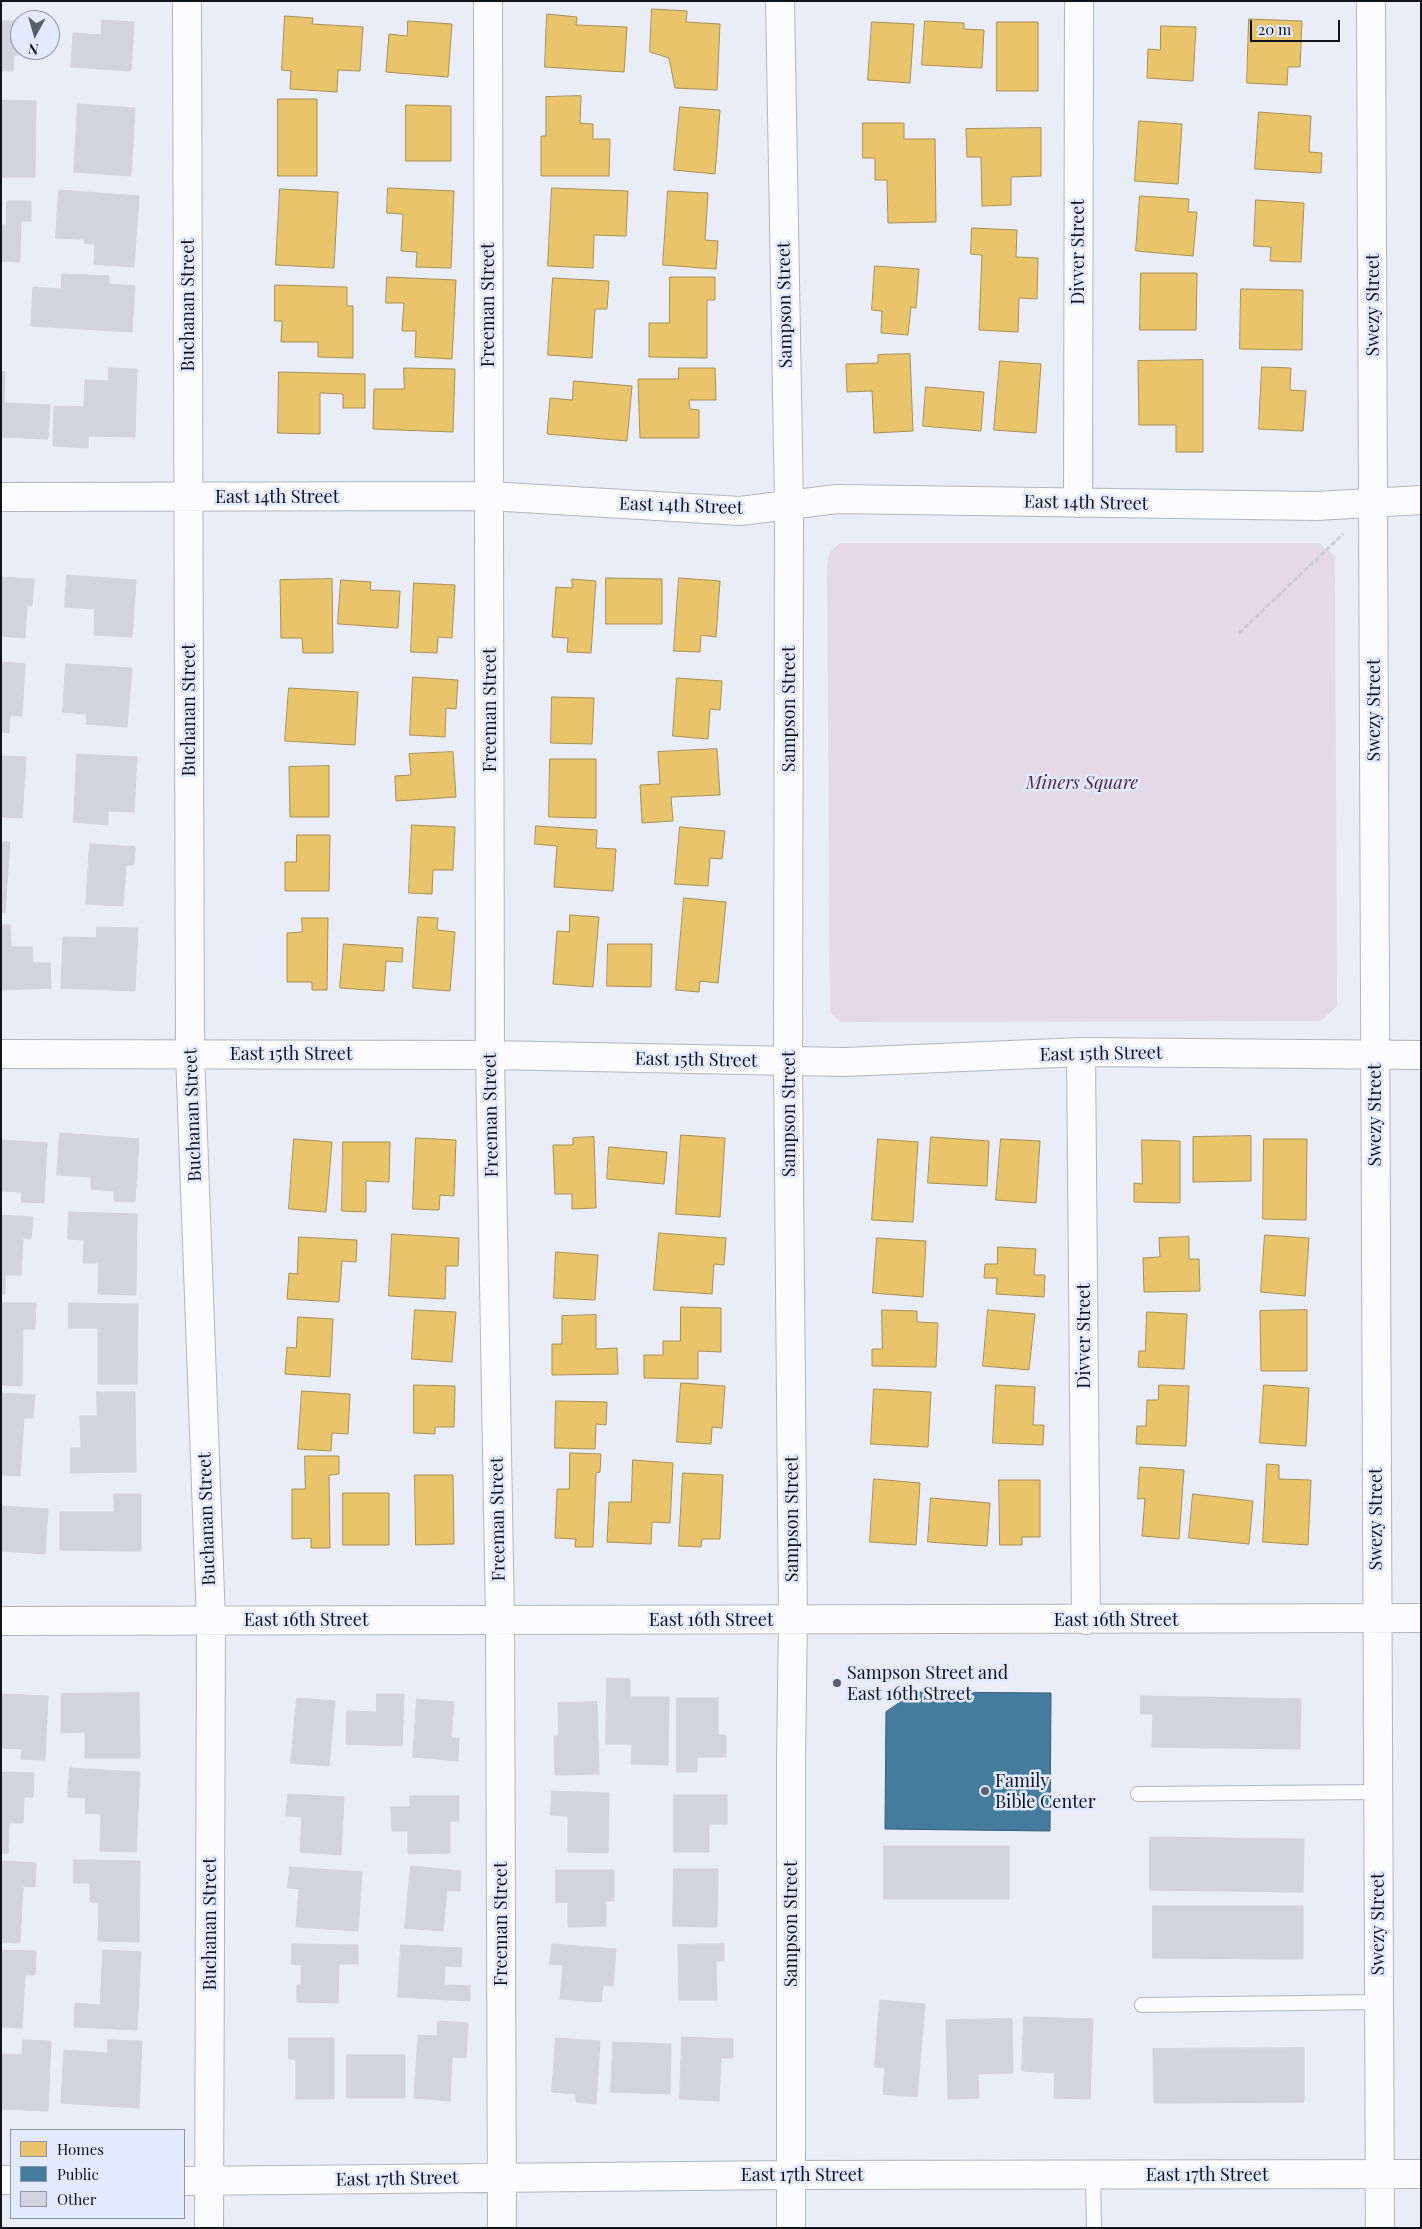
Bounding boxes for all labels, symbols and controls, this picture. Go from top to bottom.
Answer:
north arrow [10,10,60,60]
scale bar [1252,10,1342,42]
text: 20 m [1258,19,1291,39]
text: N [27,39,40,59]
street label: Divver Street [1067,199,1089,305]
street label: Buchanan Street [177,238,199,372]
street label: Sampson Street [773,242,797,368]
street label: Freeman Street [477,243,499,367]
street label: Swezy Street [1362,254,1384,356]
street label: East 14th Street [215,486,339,508]
street label: East 14th Street [1024,491,1148,515]
street label: East 14th Street [619,493,743,519]
street label: Buchanan Street [178,643,200,777]
street label: Sampson Street [778,646,800,772]
street label: Freeman Street [479,648,501,772]
street label: Swezy Street [1363,659,1385,761]
park label: Miners Square [1026,772,1138,794]
street label: East 15th Street [1040,1042,1162,1066]
street label: East 15th Street [230,1043,352,1065]
street label: Buchanan Street [180,1048,206,1182]
street label: East 15th Street [635,1048,757,1072]
street label: Sampson Street [778,1051,800,1177]
street label: Freeman Street [479,1053,503,1177]
street label: Swezy Street [1364,1064,1386,1166]
street label: Divver Street [1073,1283,1095,1389]
street label: Buchanan Street [194,1452,220,1586]
street label: Sampson Street [781,1456,803,1582]
street label: Freeman Street [486,1457,510,1581]
street label: Swezy Street [1365,1468,1387,1570]
street label: East 16th Street [244,1609,368,1631]
street label: East 16th Street [649,1609,773,1631]
street label: East 16th Street [1054,1609,1178,1631]
place label: Sampson Street and East 16th Street [847,1662,1008,1705]
marker: Sampson Street and East 16th Street [831,1677,843,1689]
place label: Family Bible Center [995,1770,1096,1812]
marker: Family Bible Center [979,1785,991,1797]
street label: Buchanan Street [199,1857,221,1991]
street label: Sampson Street [780,1861,802,1987]
street label: Freeman Street [490,1862,512,1986]
street label: Swezy Street [1367,1873,1389,1975]
legend [10,2129,185,2219]
text: Homes [57,2139,104,2159]
text: Public [57,2164,99,2184]
street label: East 17th Street [741,2164,863,2186]
street label: East 17th Street [1146,2164,1268,2186]
street label: East 17th Street [336,2167,458,2191]
text: Other [57,2189,97,2209]

